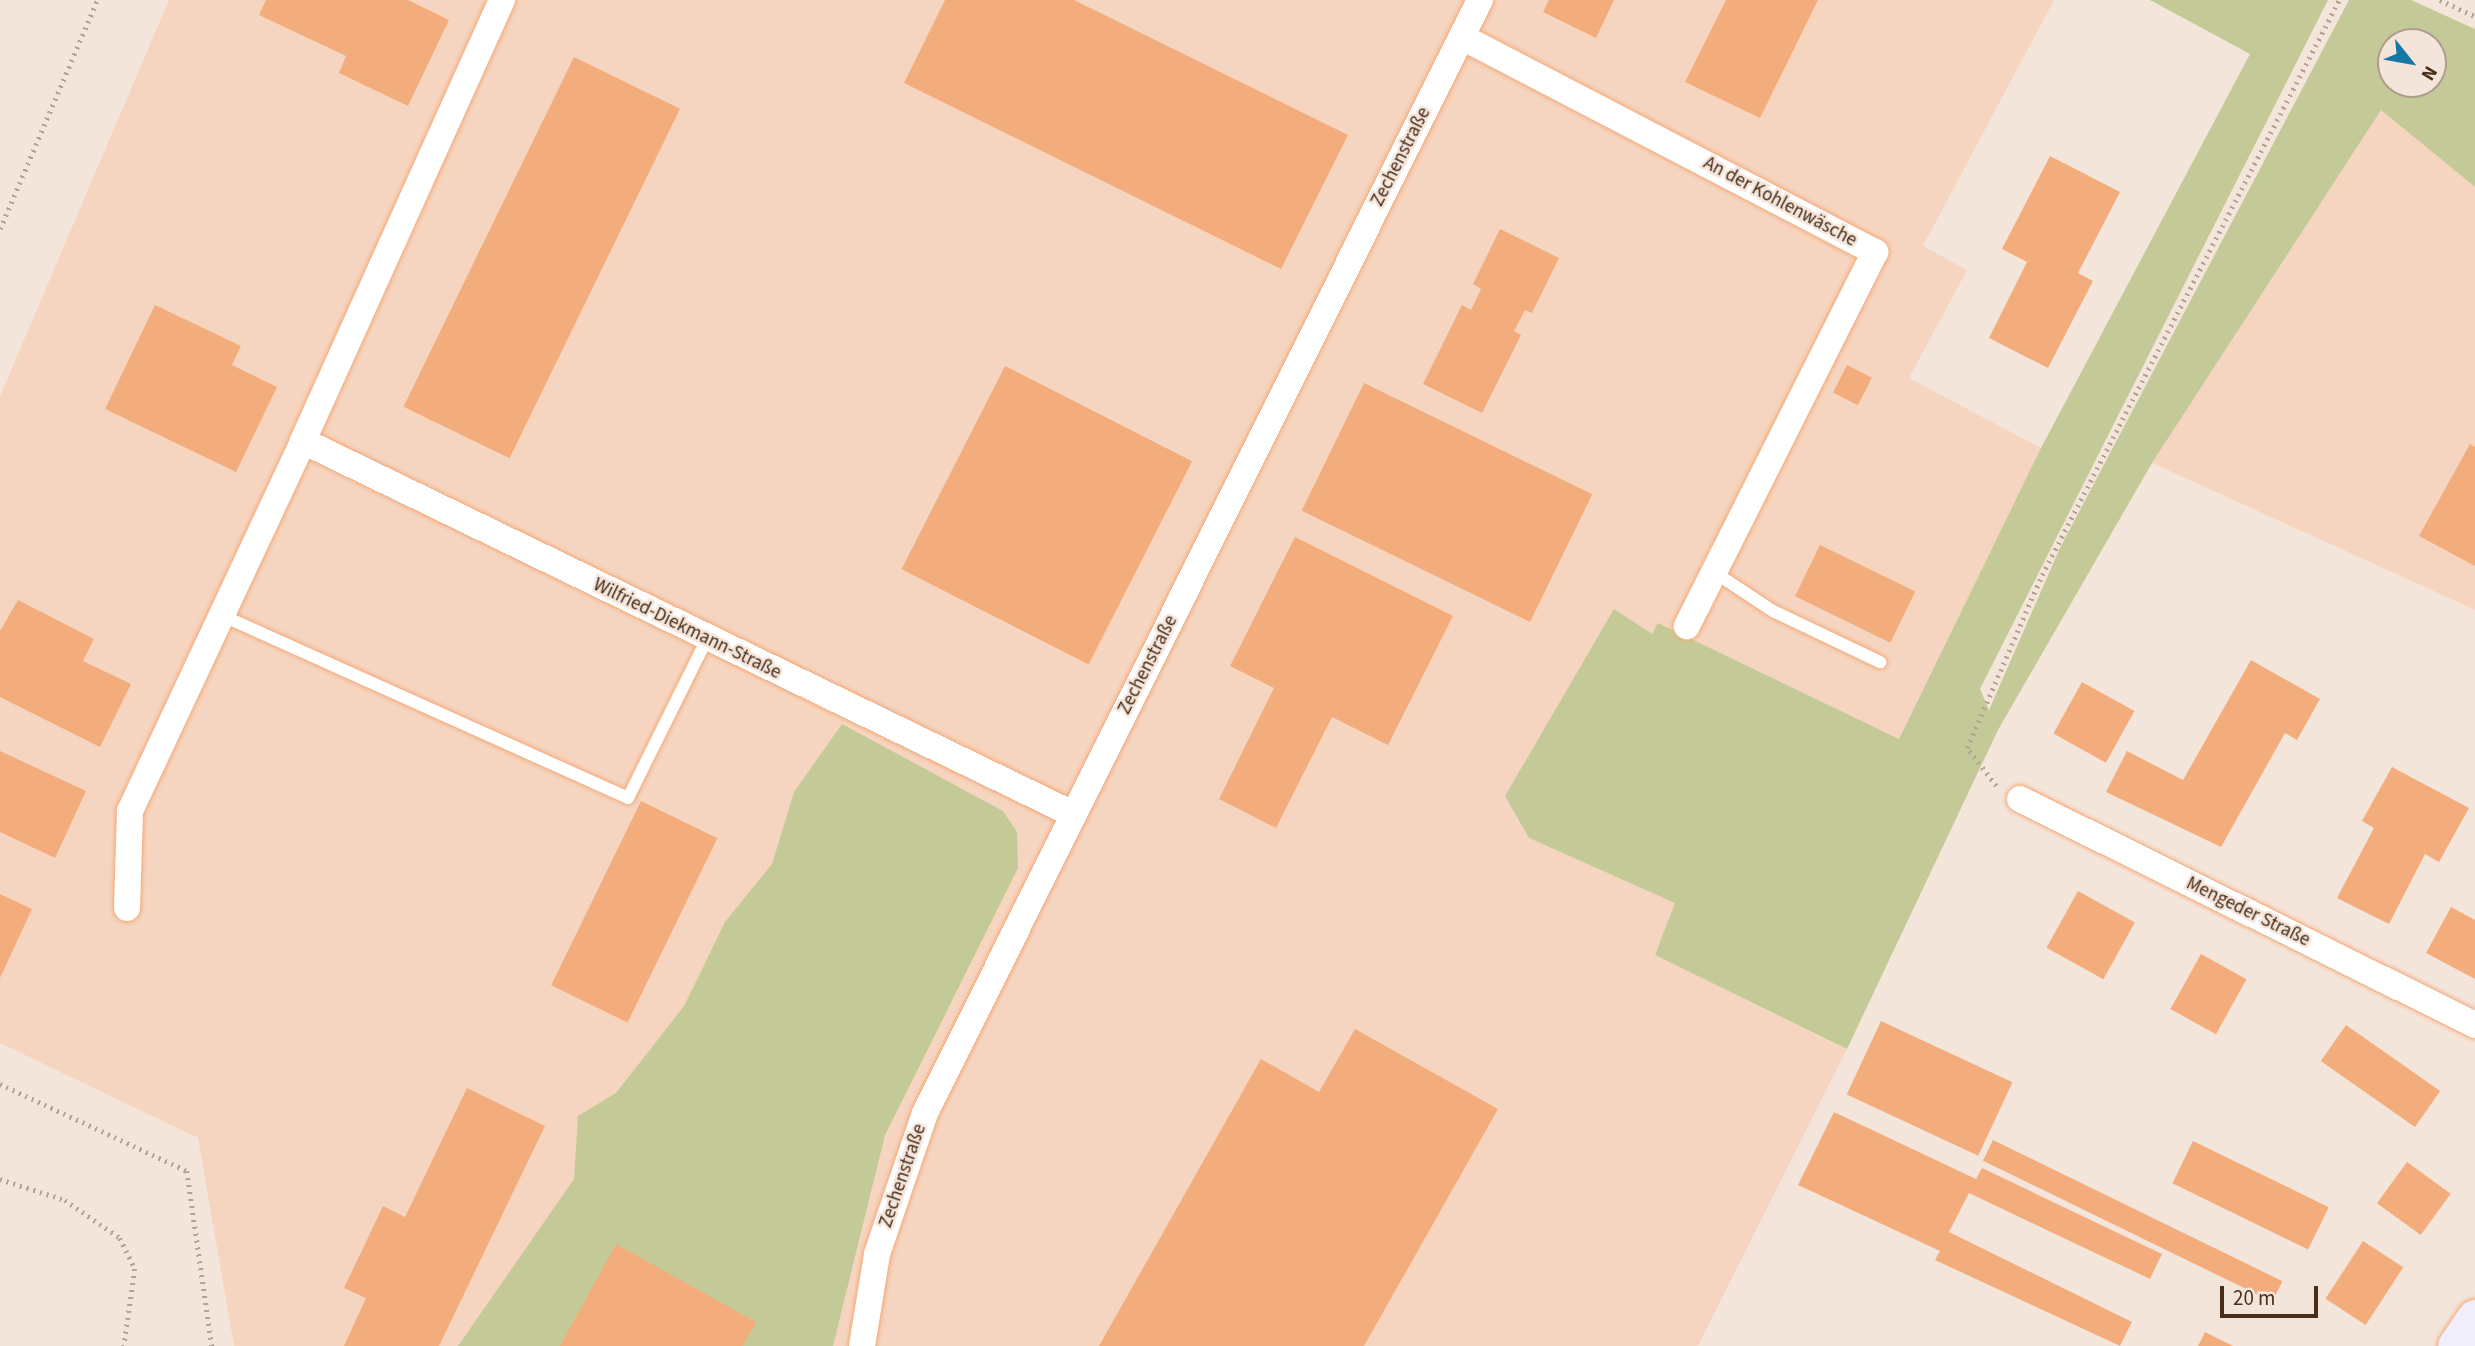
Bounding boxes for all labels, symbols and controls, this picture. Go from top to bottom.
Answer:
north arrow [2377,28,2447,98]
text: N [2414,61,2444,85]
street label: Zechenstraße [1366,104,1436,210]
street label: An der Kohlenwäsche [1699,152,1861,252]
street label: Wilfried-Diekmann-Straße [589,574,785,684]
street label: Zechenstraße [1113,612,1183,718]
street label: Mengeder Straße [2182,872,2314,952]
street label: Zechenstraße [875,1121,931,1231]
scale bar [2223,1272,2321,1316]
text: 20 m [2233,1283,2275,1313]

